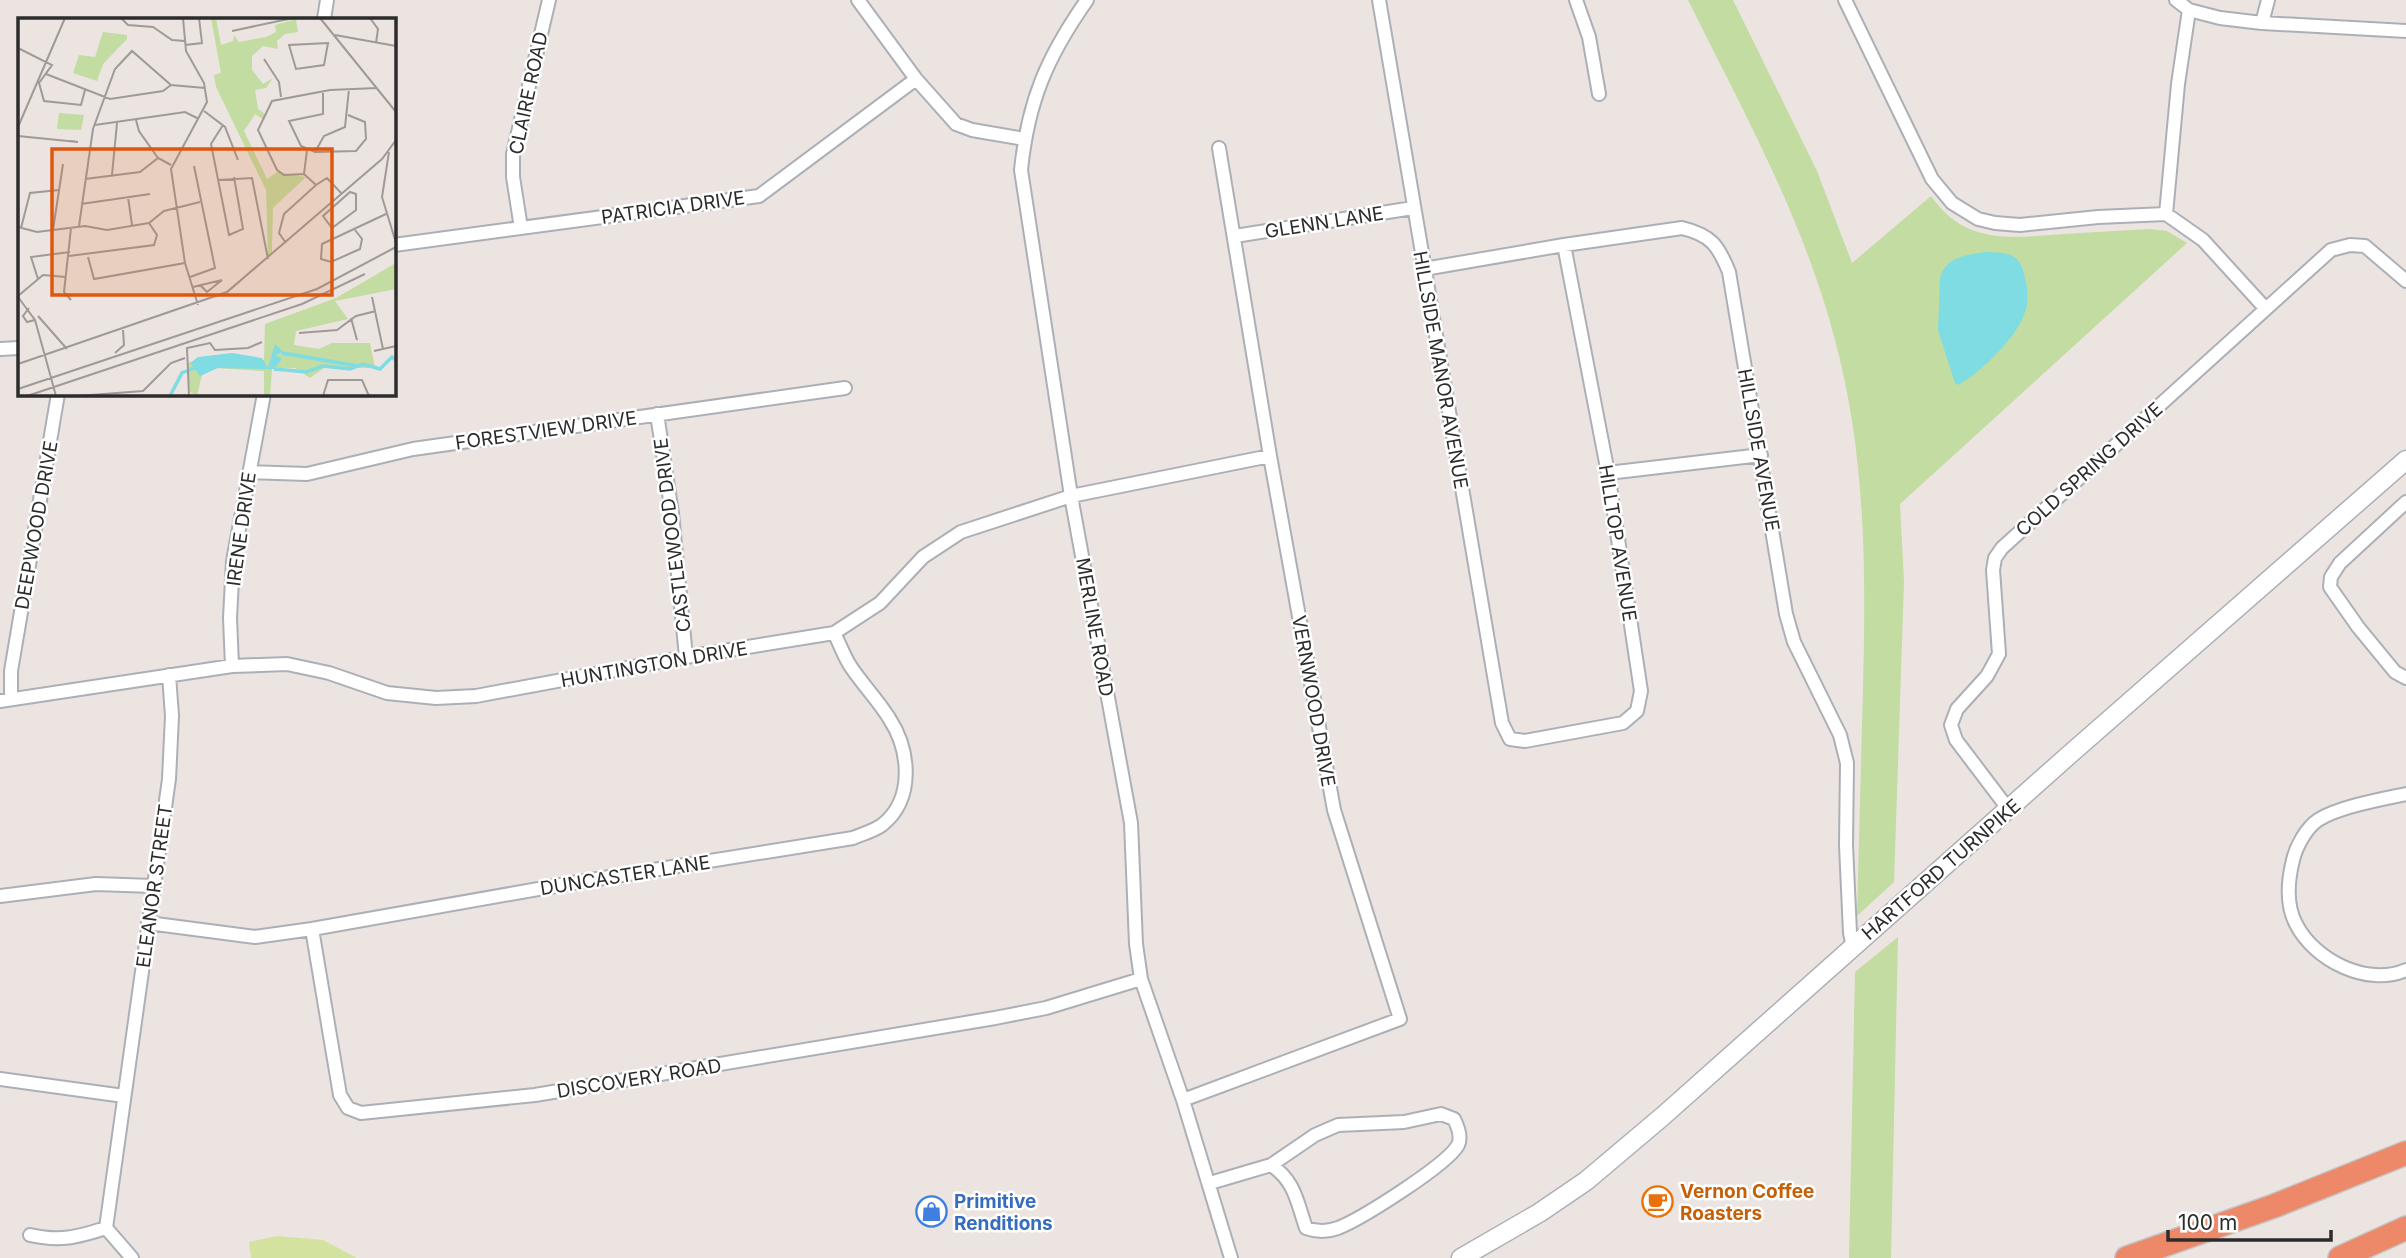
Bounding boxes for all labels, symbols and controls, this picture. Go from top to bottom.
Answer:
inset map [18,18,396,396]
street label: CLAIRE ROAD [504,30,553,157]
street label: PATRICIA DRIVE [600,186,746,229]
street label: GLENN LANE [1263,202,1385,243]
street label: HILLSIDE MANOR AVENUE [1408,249,1473,491]
street label: HILLSIDE AVENUE [1733,367,1784,533]
street label: COLD SPRING DRIVE [2011,397,2167,541]
street label: FORESTVIEW DRIVE [454,406,638,455]
street label: CASTLEWOOD DRIVE [649,436,696,633]
street label: DEEPWOOD DRIVE [10,439,63,611]
street label: HILLTOP AVENUE [1594,463,1641,623]
street label: IRENE DRIVE [222,470,261,588]
street label: MERLINE ROAD [1071,556,1118,698]
street label: VERNWOOD DRIVE [1287,614,1340,789]
street label: HUNTINGTON DRIVE [559,637,749,692]
street label: HARTFORD TURNPIKE [1857,794,2026,945]
street label: ELEANOR STREET [132,803,177,969]
street label: DUNCASTER LANE [538,851,712,900]
street label: DISCOVERY ROAD [555,1054,723,1103]
place label: Vernon Coffee Roasters [1680,1180,1814,1225]
cafe icon: Vernon Coffee Roasters [1640,1185,1674,1219]
place label: Primitive Renditions [954,1190,1053,1235]
shop icon: Primitive Renditions [914,1195,948,1229]
scale bar [2168,1198,2331,1242]
text: 100 m [2178,1210,2237,1235]

